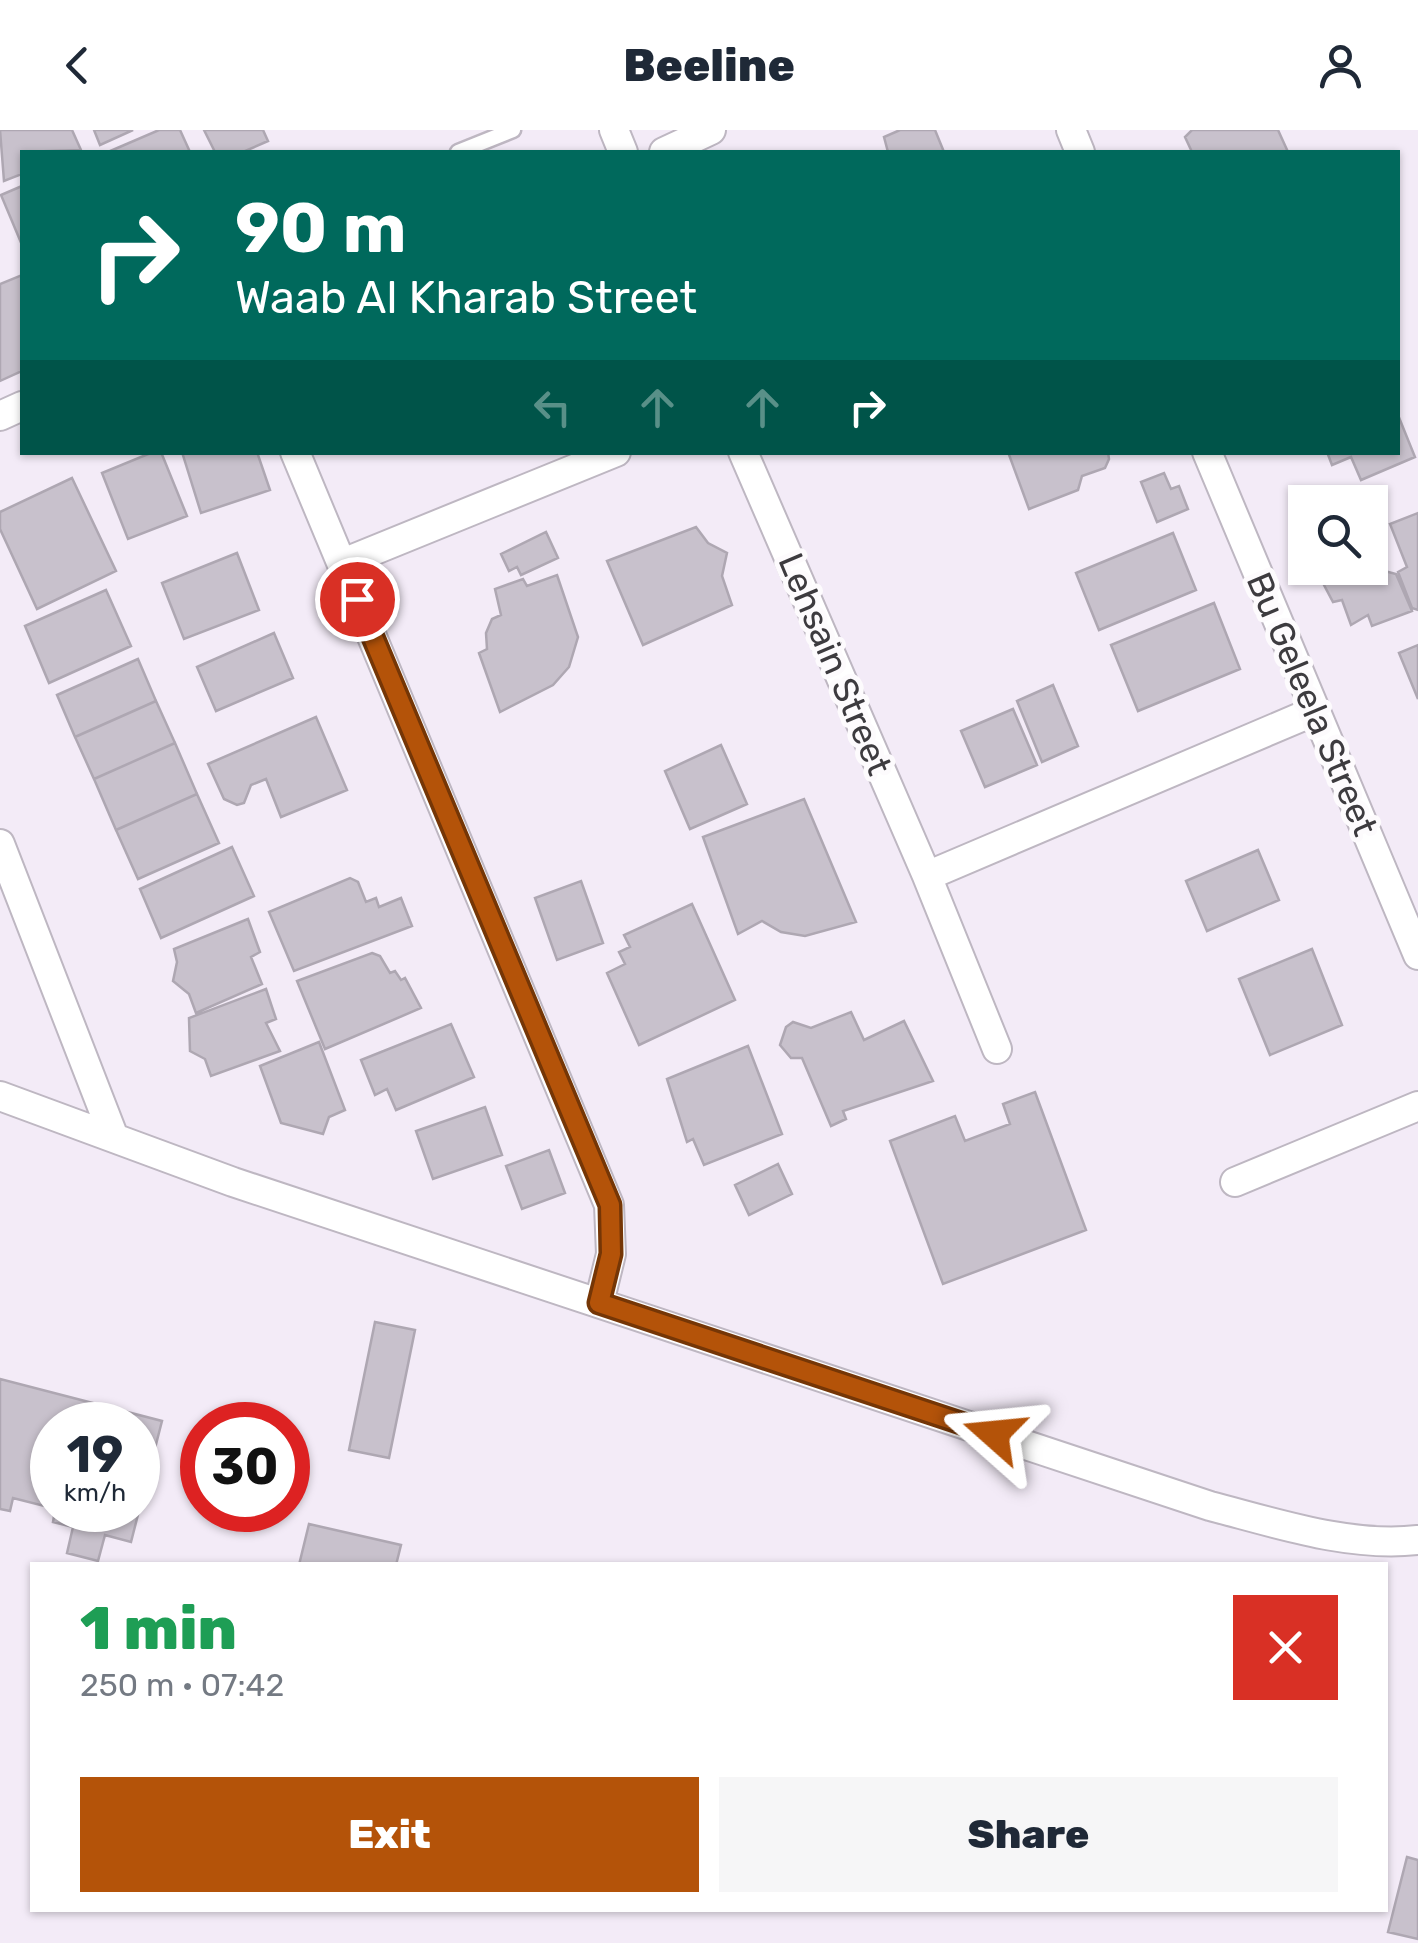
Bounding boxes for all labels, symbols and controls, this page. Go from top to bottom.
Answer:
icon: back [50,38,105,93]
icon: person [1313,38,1368,93]
text: Beeline [623,39,795,92]
text: 90 m [235,187,407,270]
icon: right [70,190,200,320]
text: Waab Al Kharab Street [235,271,697,324]
icon: left [525,380,580,435]
icon: ahead [630,380,685,435]
icon: ahead [735,380,790,435]
icon: right [840,380,895,435]
map controls [1288,485,1388,585]
button: search [1288,485,1388,585]
street label: Lehsain Street [769,547,901,781]
pin [315,557,400,642]
street label: Bu Geleela Street [1238,566,1386,842]
icon: arrive [330,572,385,627]
position arrow [942,1382,1046,1486]
speed limit sign: 30 [180,1402,310,1532]
text: 19 [67,1425,123,1485]
text: km/h [64,1478,126,1507]
text: 1 min [80,1593,237,1664]
button: close [1233,1595,1338,1700]
text: 250 m · 07:42 [80,1666,284,1704]
button: Exit [80,1777,699,1892]
button: Share [719,1777,1338,1892]

